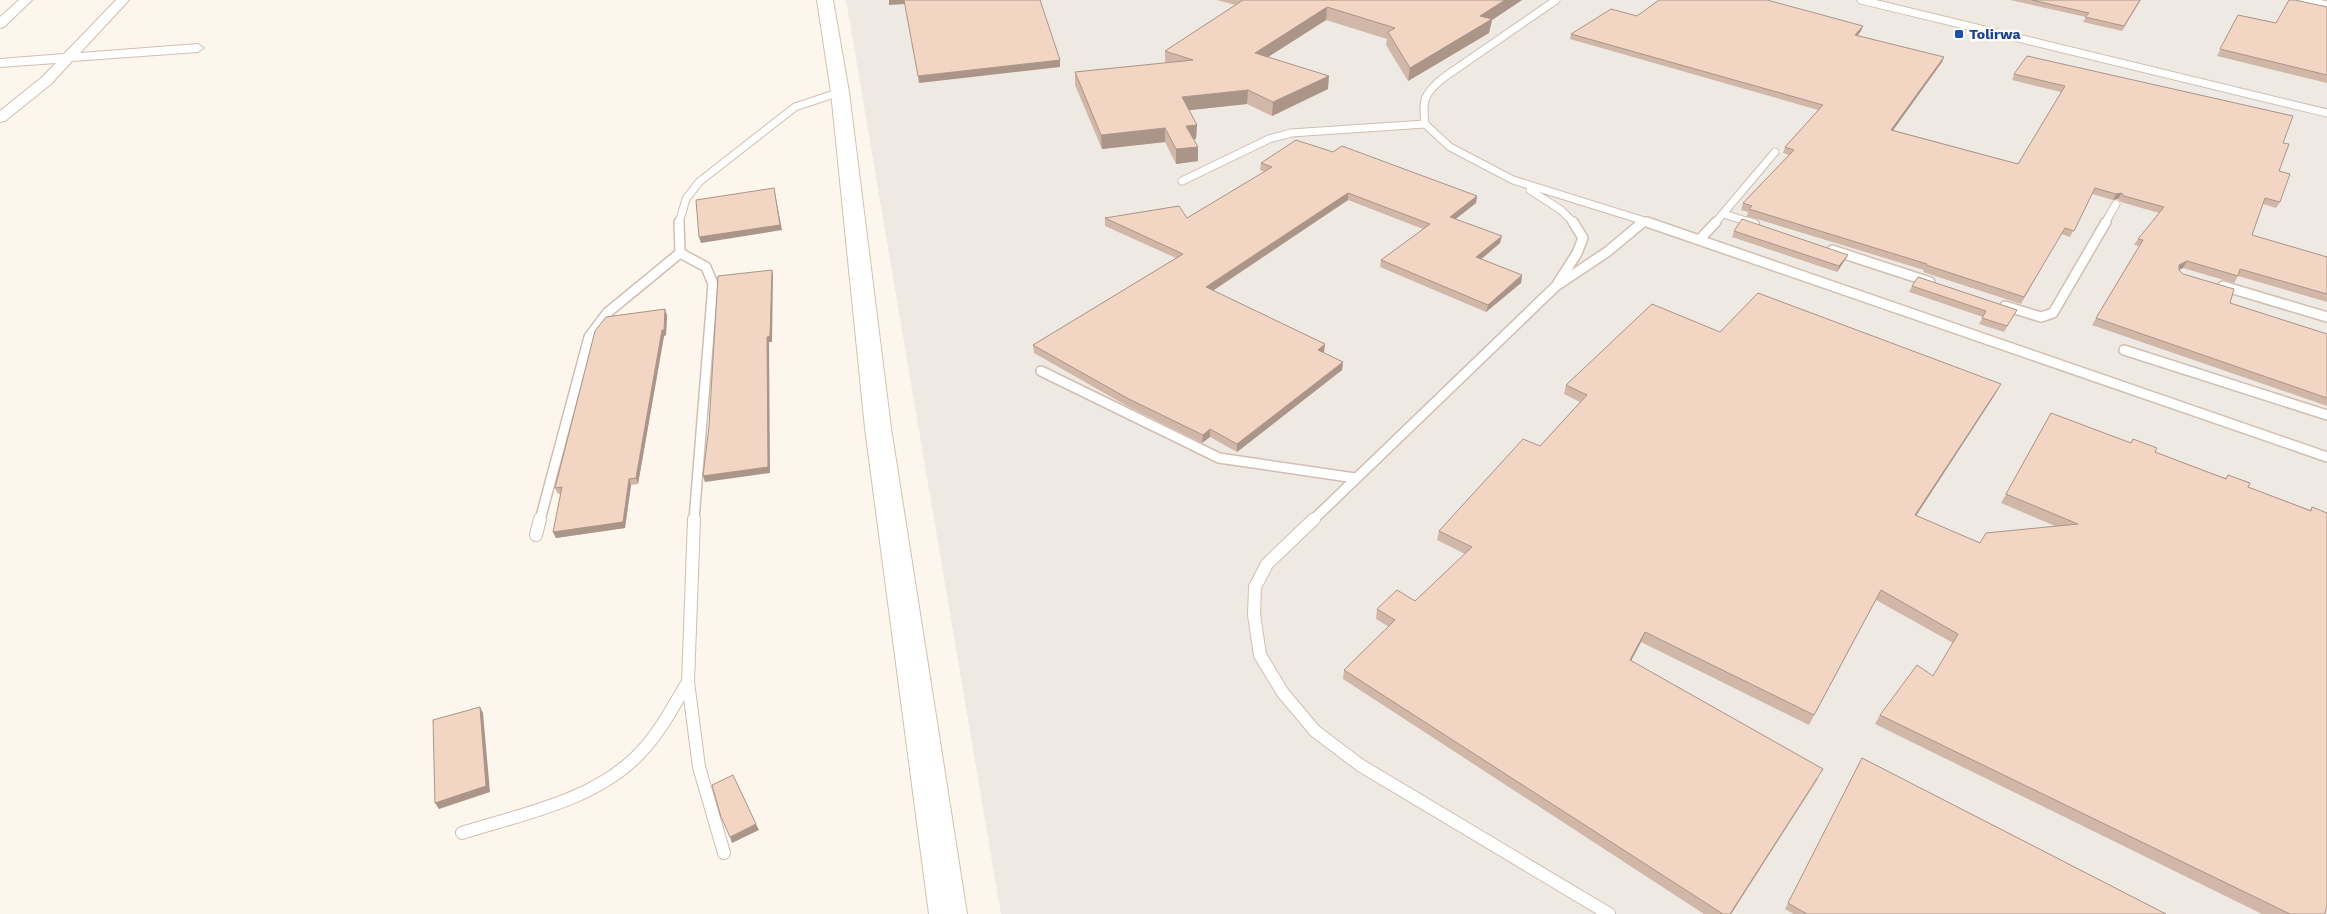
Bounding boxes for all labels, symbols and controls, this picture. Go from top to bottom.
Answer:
place label: Tolirwa [1969,26,2021,42]
marker: Tolirwa [1953,28,1965,40]

